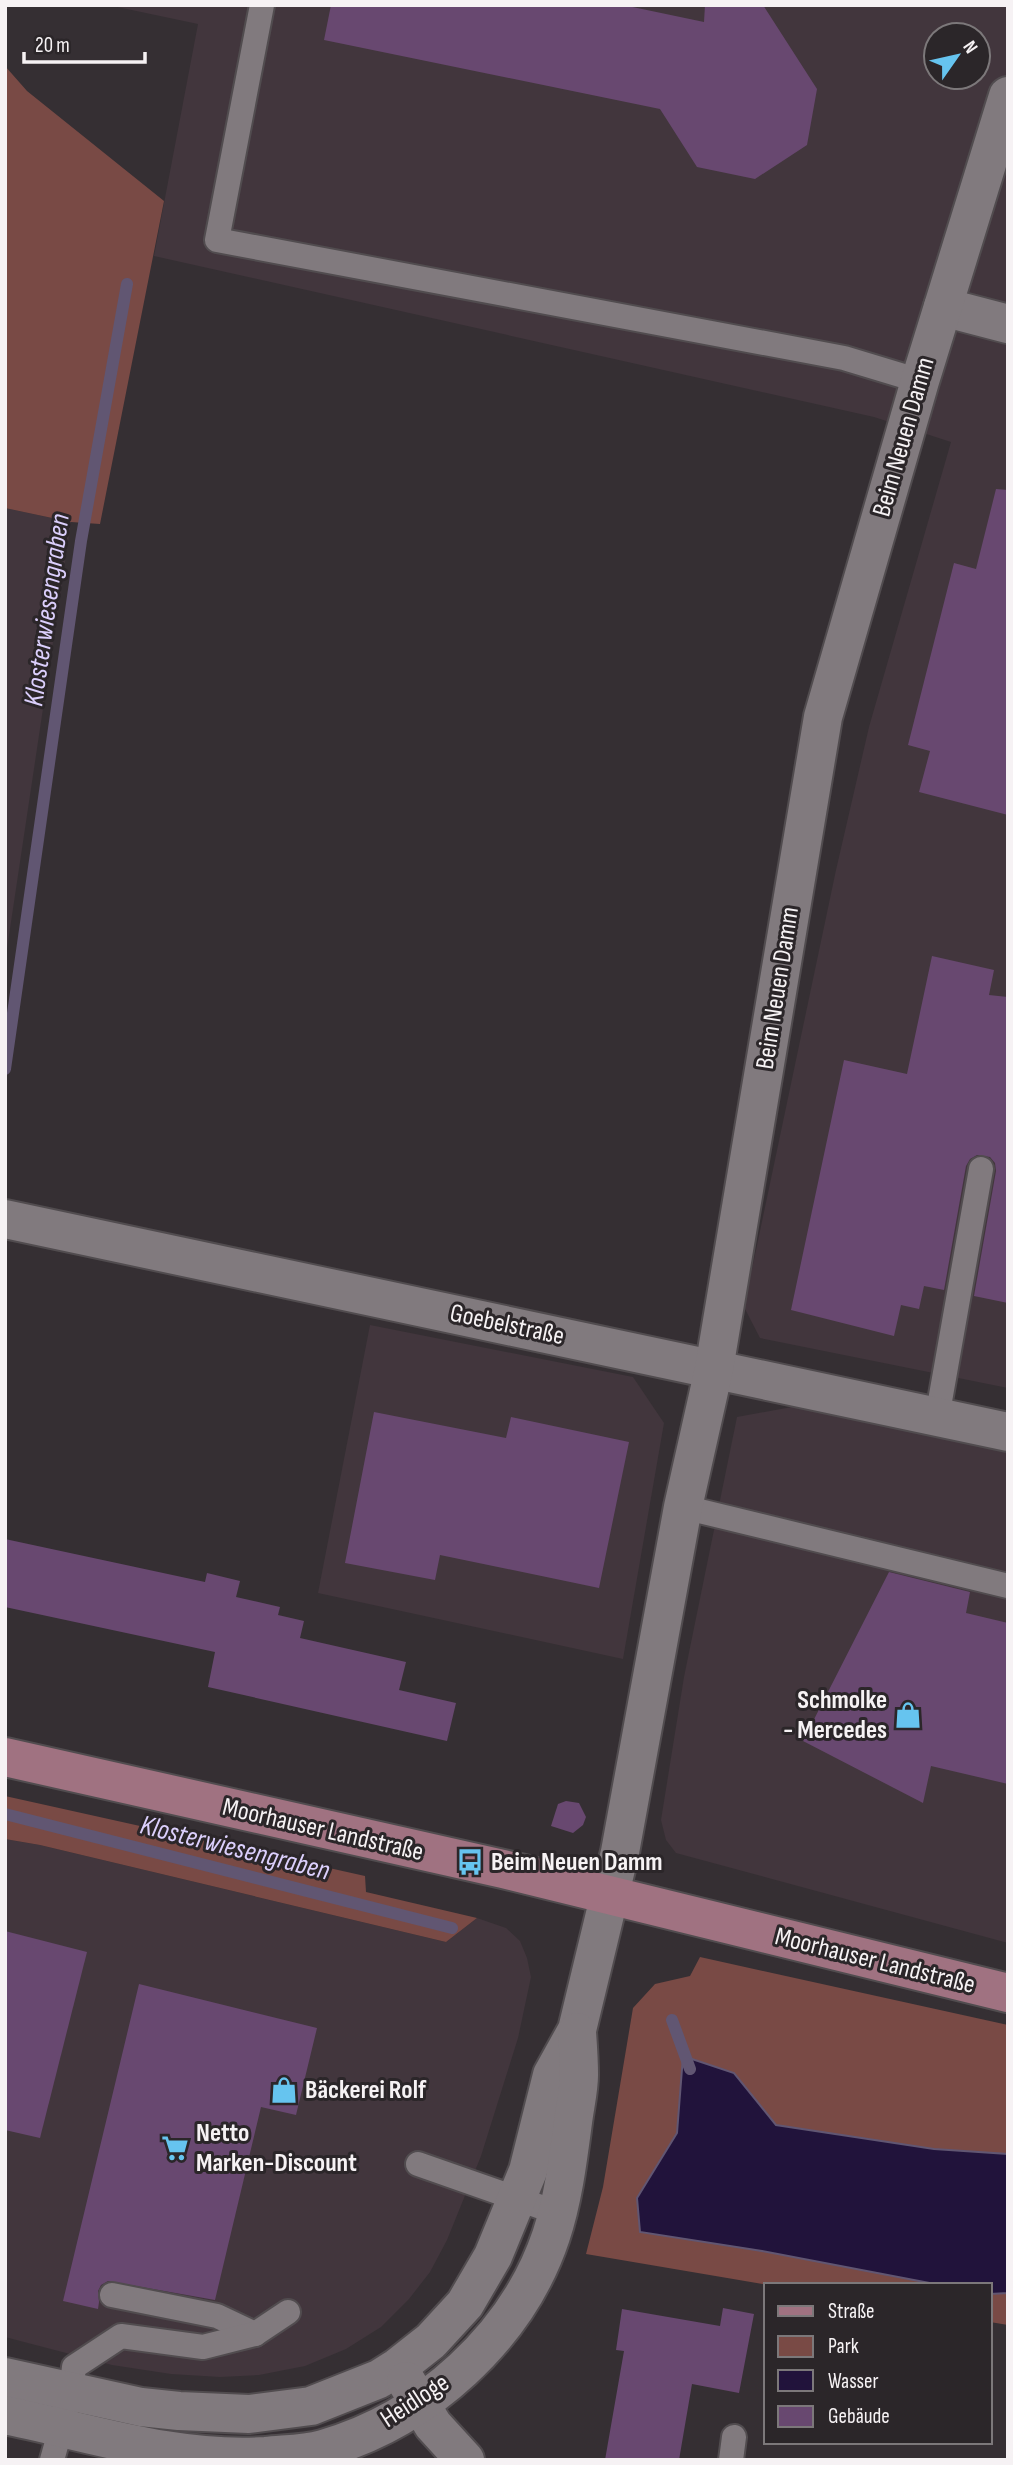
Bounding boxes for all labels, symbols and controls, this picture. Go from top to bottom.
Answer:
scale bar [24,21,145,65]
north arrow [922,21,992,91]
text: 20 m [35,33,70,58]
text: N [957,37,982,58]
street label: Beim Neuen Damm [867,354,941,520]
water label: Klosterwiesengraben [17,511,77,708]
street label: Beim Neuen Damm [750,905,806,1071]
street label: Goebelstraße [447,1298,567,1352]
place label: Schmolke - Mercedes [783,1685,887,1746]
shop icon: Schmolke - Mercedes [893,1700,923,1730]
street label: Moorhauser Landstraße [220,1792,426,1868]
water label: Klosterwiesengraben [137,1809,333,1888]
bus stop icon: Beim Neuen Damm [455,1847,485,1877]
place label: Beim Neuen Damm [491,1847,663,1878]
street label: Moorhauser Landstraße [772,1921,978,2001]
shop icon: Bäckerei Rolf [269,2075,299,2105]
place label: Bäckerei Rolf [305,2075,427,2106]
place label: Netto Marken-Discount [196,2118,357,2179]
supermarket icon: Netto Marken-Discount [160,2133,190,2163]
legend [764,2283,992,2444]
text: Straße [828,2299,874,2324]
text: Park [828,2334,859,2359]
street label: Heidloge [375,2367,455,2435]
text: Wasser [828,2369,879,2394]
text: Gebäude [828,2404,890,2429]

